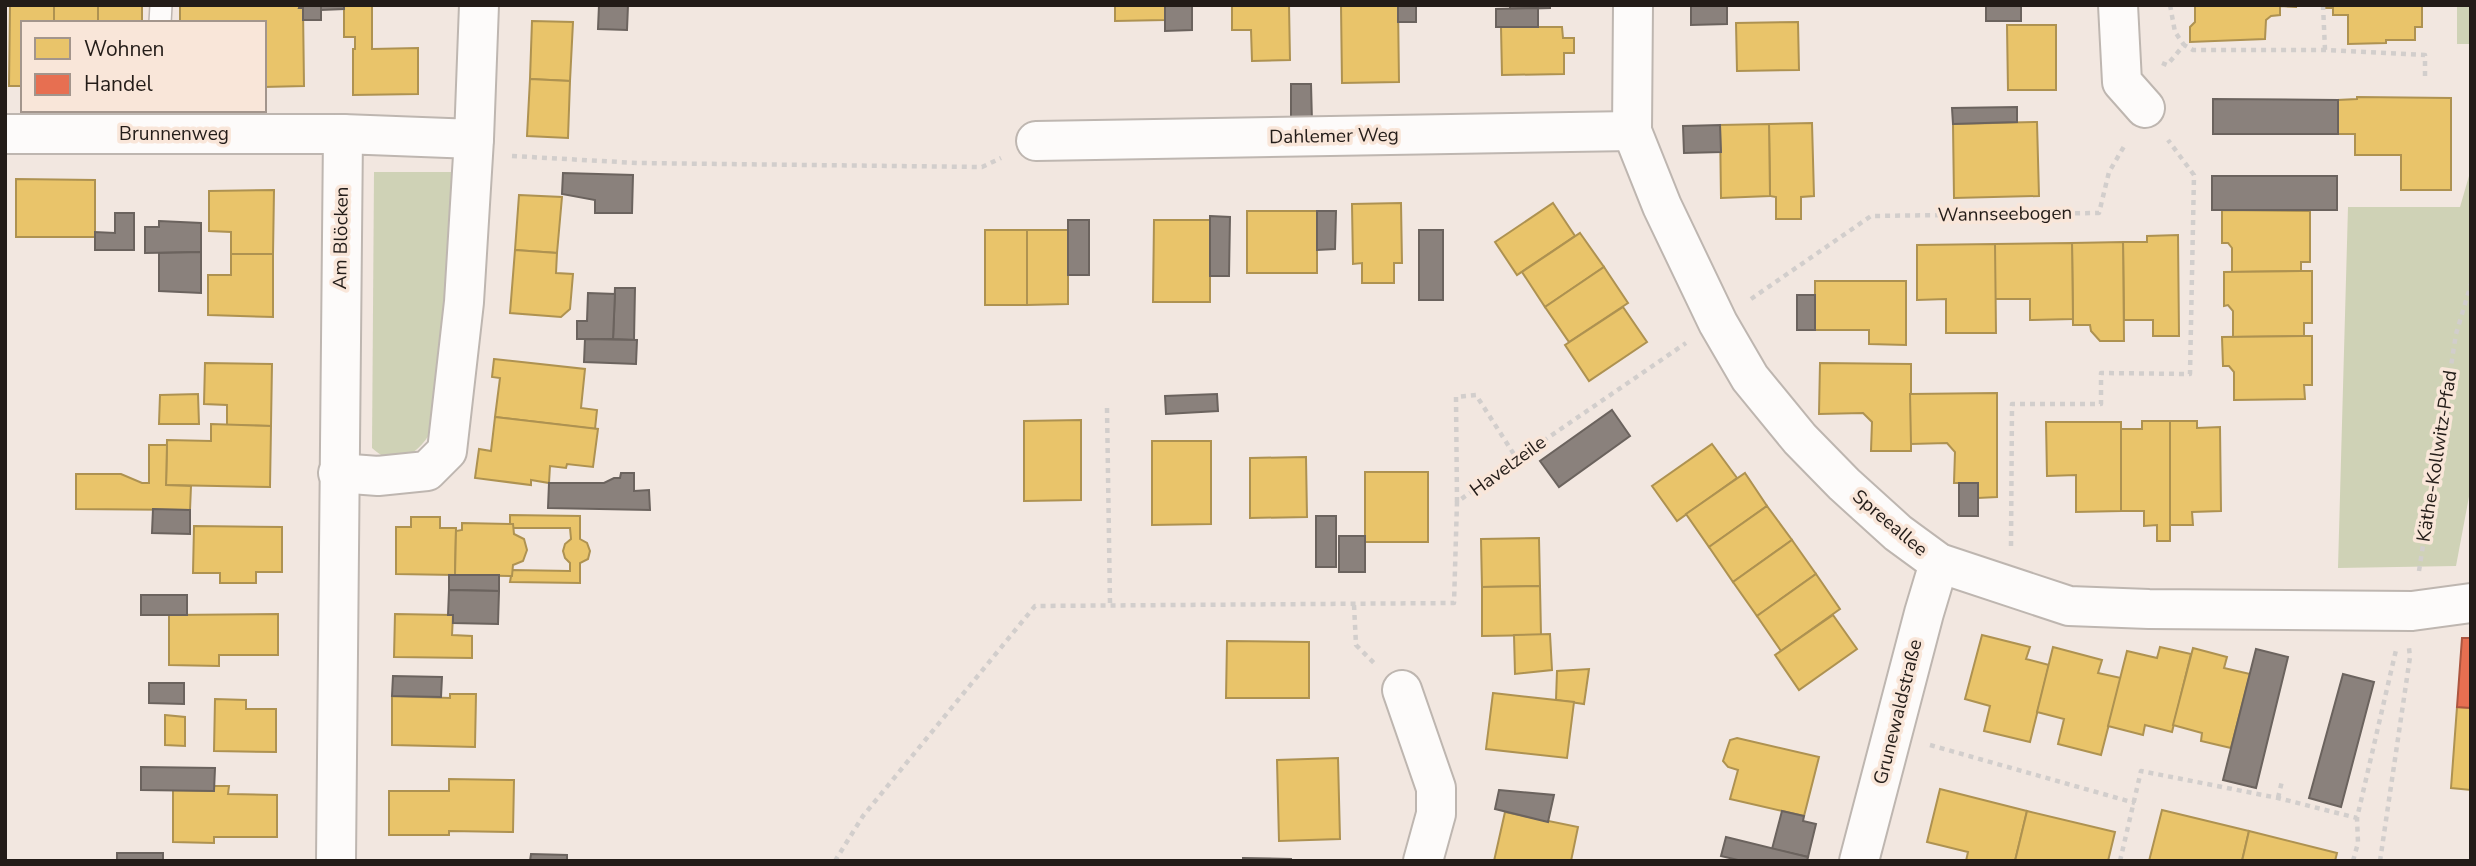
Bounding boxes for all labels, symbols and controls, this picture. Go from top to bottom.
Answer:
legend [21,21,266,112]
text: Wohnen [84,35,165,63]
text: Handel [84,70,153,98]
street label: Brunnenweg [119,121,229,147]
street label: Dahlemer Weg [1269,122,1399,150]
street label: Am Blöcken [327,186,355,290]
street label: Wannseebogen [1938,200,2072,228]
street label: Käthe-Kollwitz-Pfad [2411,368,2463,544]
street label: Havelzeile [1465,429,1551,503]
street label: Spreeallee [1847,484,1933,562]
street label: Grunewaldstraße [1867,637,1929,787]

